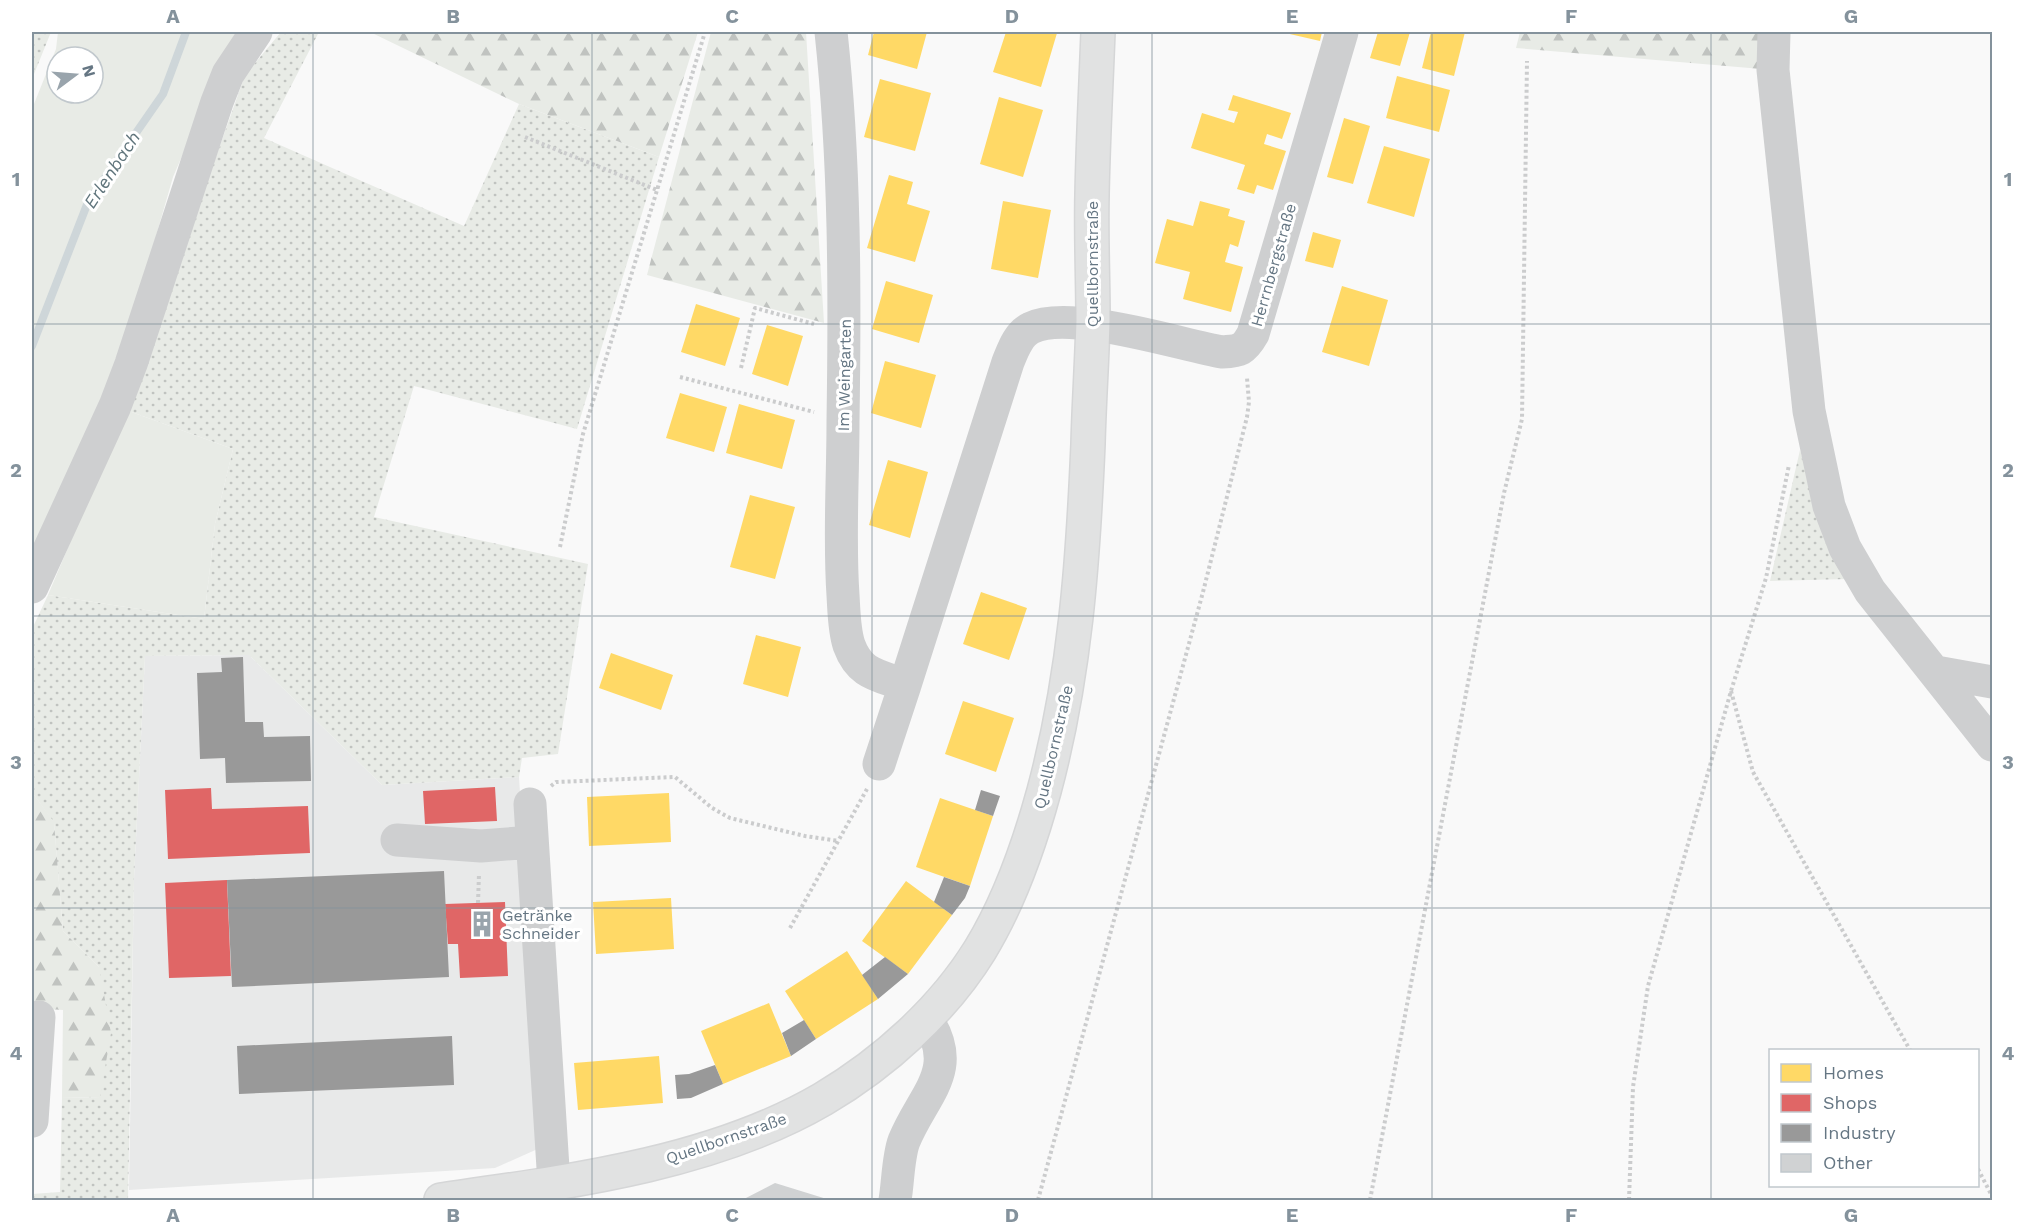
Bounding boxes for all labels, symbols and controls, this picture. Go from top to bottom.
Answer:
text: A [166,4,180,28]
text: B [446,4,460,28]
text: C [725,4,739,28]
text: D [1005,4,1019,28]
text: E [1286,4,1298,28]
text: F [1565,4,1577,28]
text: G [1844,4,1858,28]
north arrow [45,45,105,105]
text: N [78,63,100,79]
water label: Erlenbach [79,127,144,212]
text: 1 [12,167,20,191]
text: 1 [2004,167,2012,191]
street label: Quellbornstraße [1083,201,1102,327]
street label: Herrnbergstraße [1247,201,1300,329]
street label: Im Weingarten [834,319,855,431]
text: 2 [10,458,22,482]
text: 2 [2002,458,2014,482]
street label: Quellbornstraße [1030,683,1077,811]
text: 3 [10,750,22,774]
text: 3 [2002,750,2014,774]
place label: Getränke Schneider [502,906,581,943]
building icon: Getränke Schneider [467,909,497,939]
text: 4 [10,1041,23,1065]
text: 4 [2002,1041,2015,1065]
legend [1769,1049,1979,1187]
text: Homes [1823,1062,1884,1083]
text: Shops [1823,1092,1877,1113]
street label: Quellbornstraße [663,1109,789,1168]
text: Industry [1823,1122,1896,1143]
text: Other [1823,1152,1873,1173]
text: A [166,1203,180,1227]
text: B [446,1203,460,1227]
text: C [725,1203,739,1227]
text: D [1005,1203,1019,1227]
text: E [1286,1203,1298,1227]
text: F [1565,1203,1577,1227]
text: G [1844,1203,1858,1227]

